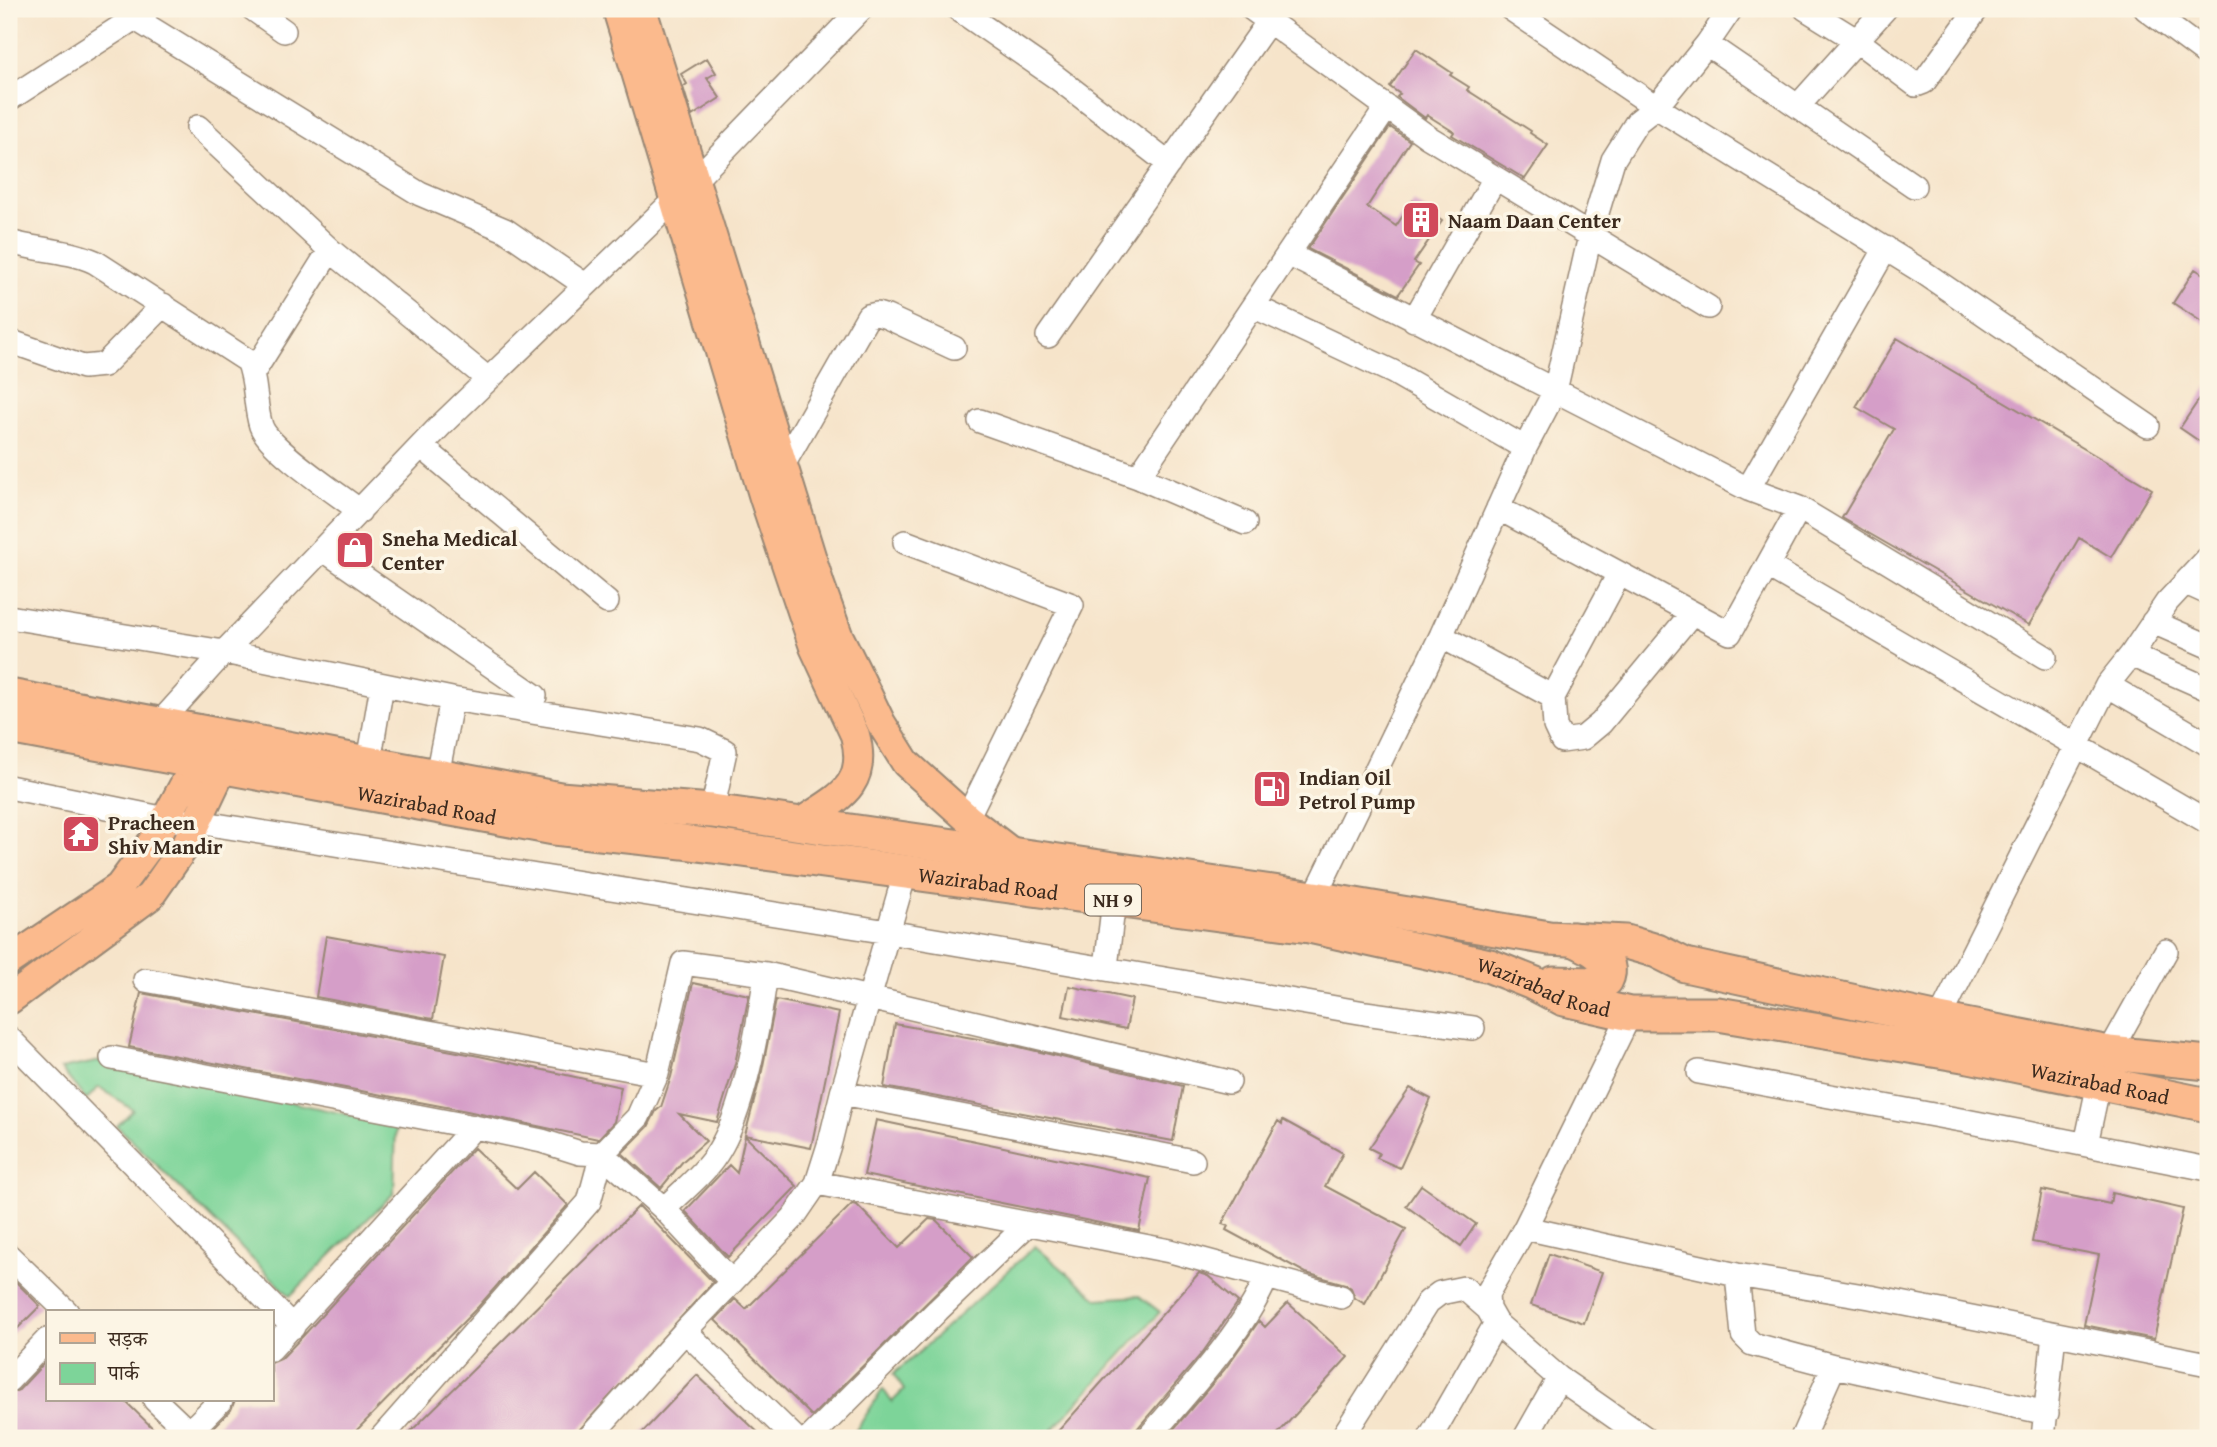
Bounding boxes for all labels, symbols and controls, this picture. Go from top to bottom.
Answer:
building icon: Naam Daan Center [1400,199,1442,241]
place label: Naam Daan Center [1448,205,1621,236]
place label: Sneha Medical Center [382,523,518,578]
shop icon: Sneha Medical Center [334,529,376,571]
place label: Indian Oil Petrol Pump [1299,762,1415,817]
fuel station icon: Indian Oil Petrol Pump [1251,768,1293,810]
street label: Wazirabad Road [355,776,500,833]
place label: Pracheen Shiv Mandir [108,807,223,862]
temple icon: Pracheen Shiv Mandir [60,813,102,855]
street label: Wazirabad Road [916,858,1061,908]
road number: NH 9 [1085,885,1141,916]
street label: Wazirabad Road [1474,948,1614,1025]
street label: Wazirabad Road [2028,1053,2173,1112]
legend [46,1310,273,1402]
text: सड़क [107,1323,148,1354]
text: पार्क [107,1357,140,1388]

